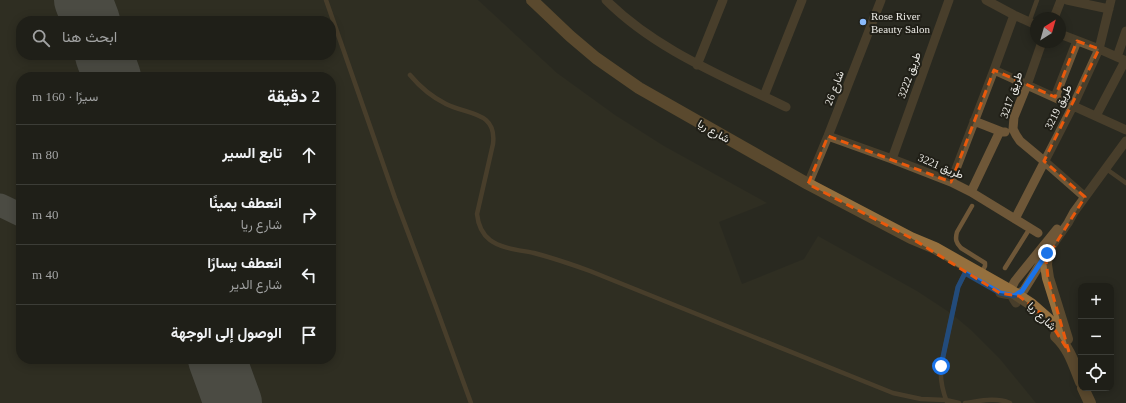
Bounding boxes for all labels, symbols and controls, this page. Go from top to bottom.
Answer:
place label: Rose River Beauty Salon [871,10,930,35]
north arrow [1030,12,1066,48]
search box [16,16,336,60]
marker: Rose River Beauty Salon [858,17,868,27]
icon: search [30,27,52,49]
text: ابحث هنا [62,29,117,45]
street label: طريق 3222 [895,50,924,100]
street label: شارع 26 [822,69,848,108]
street label: طريق 3217 [998,70,1025,120]
street label: طريق 3219 [1042,83,1075,132]
text: 2 دقيقة [267,87,320,106]
text: سيرًا · 160 m [32,89,98,104]
street label: شارع ريا [695,117,732,147]
icon: ahead [298,144,320,166]
text: تابع السير [222,145,282,161]
text: 80 m [32,147,58,162]
street label: طريق 3221 [916,151,965,182]
text: انعطف يمينًا [209,195,282,211]
icon: right [298,204,320,226]
text: 40 m [32,207,58,222]
text: شارع ريا [241,217,282,232]
route end [1038,244,1056,262]
text: انعطف يسارًا [207,255,282,271]
icon: left [298,264,320,286]
text: 40 m [32,267,58,282]
text: شارع الدير [229,277,282,292]
map controls [1078,283,1114,391]
button: + [1078,283,1114,319]
street label: شارع ريا [1024,300,1059,334]
button: − [1078,319,1114,355]
icon: arrive [298,324,320,346]
text: الوصول إلى الوجهة [171,325,282,341]
button: locate [1078,355,1114,391]
route start [932,357,950,375]

